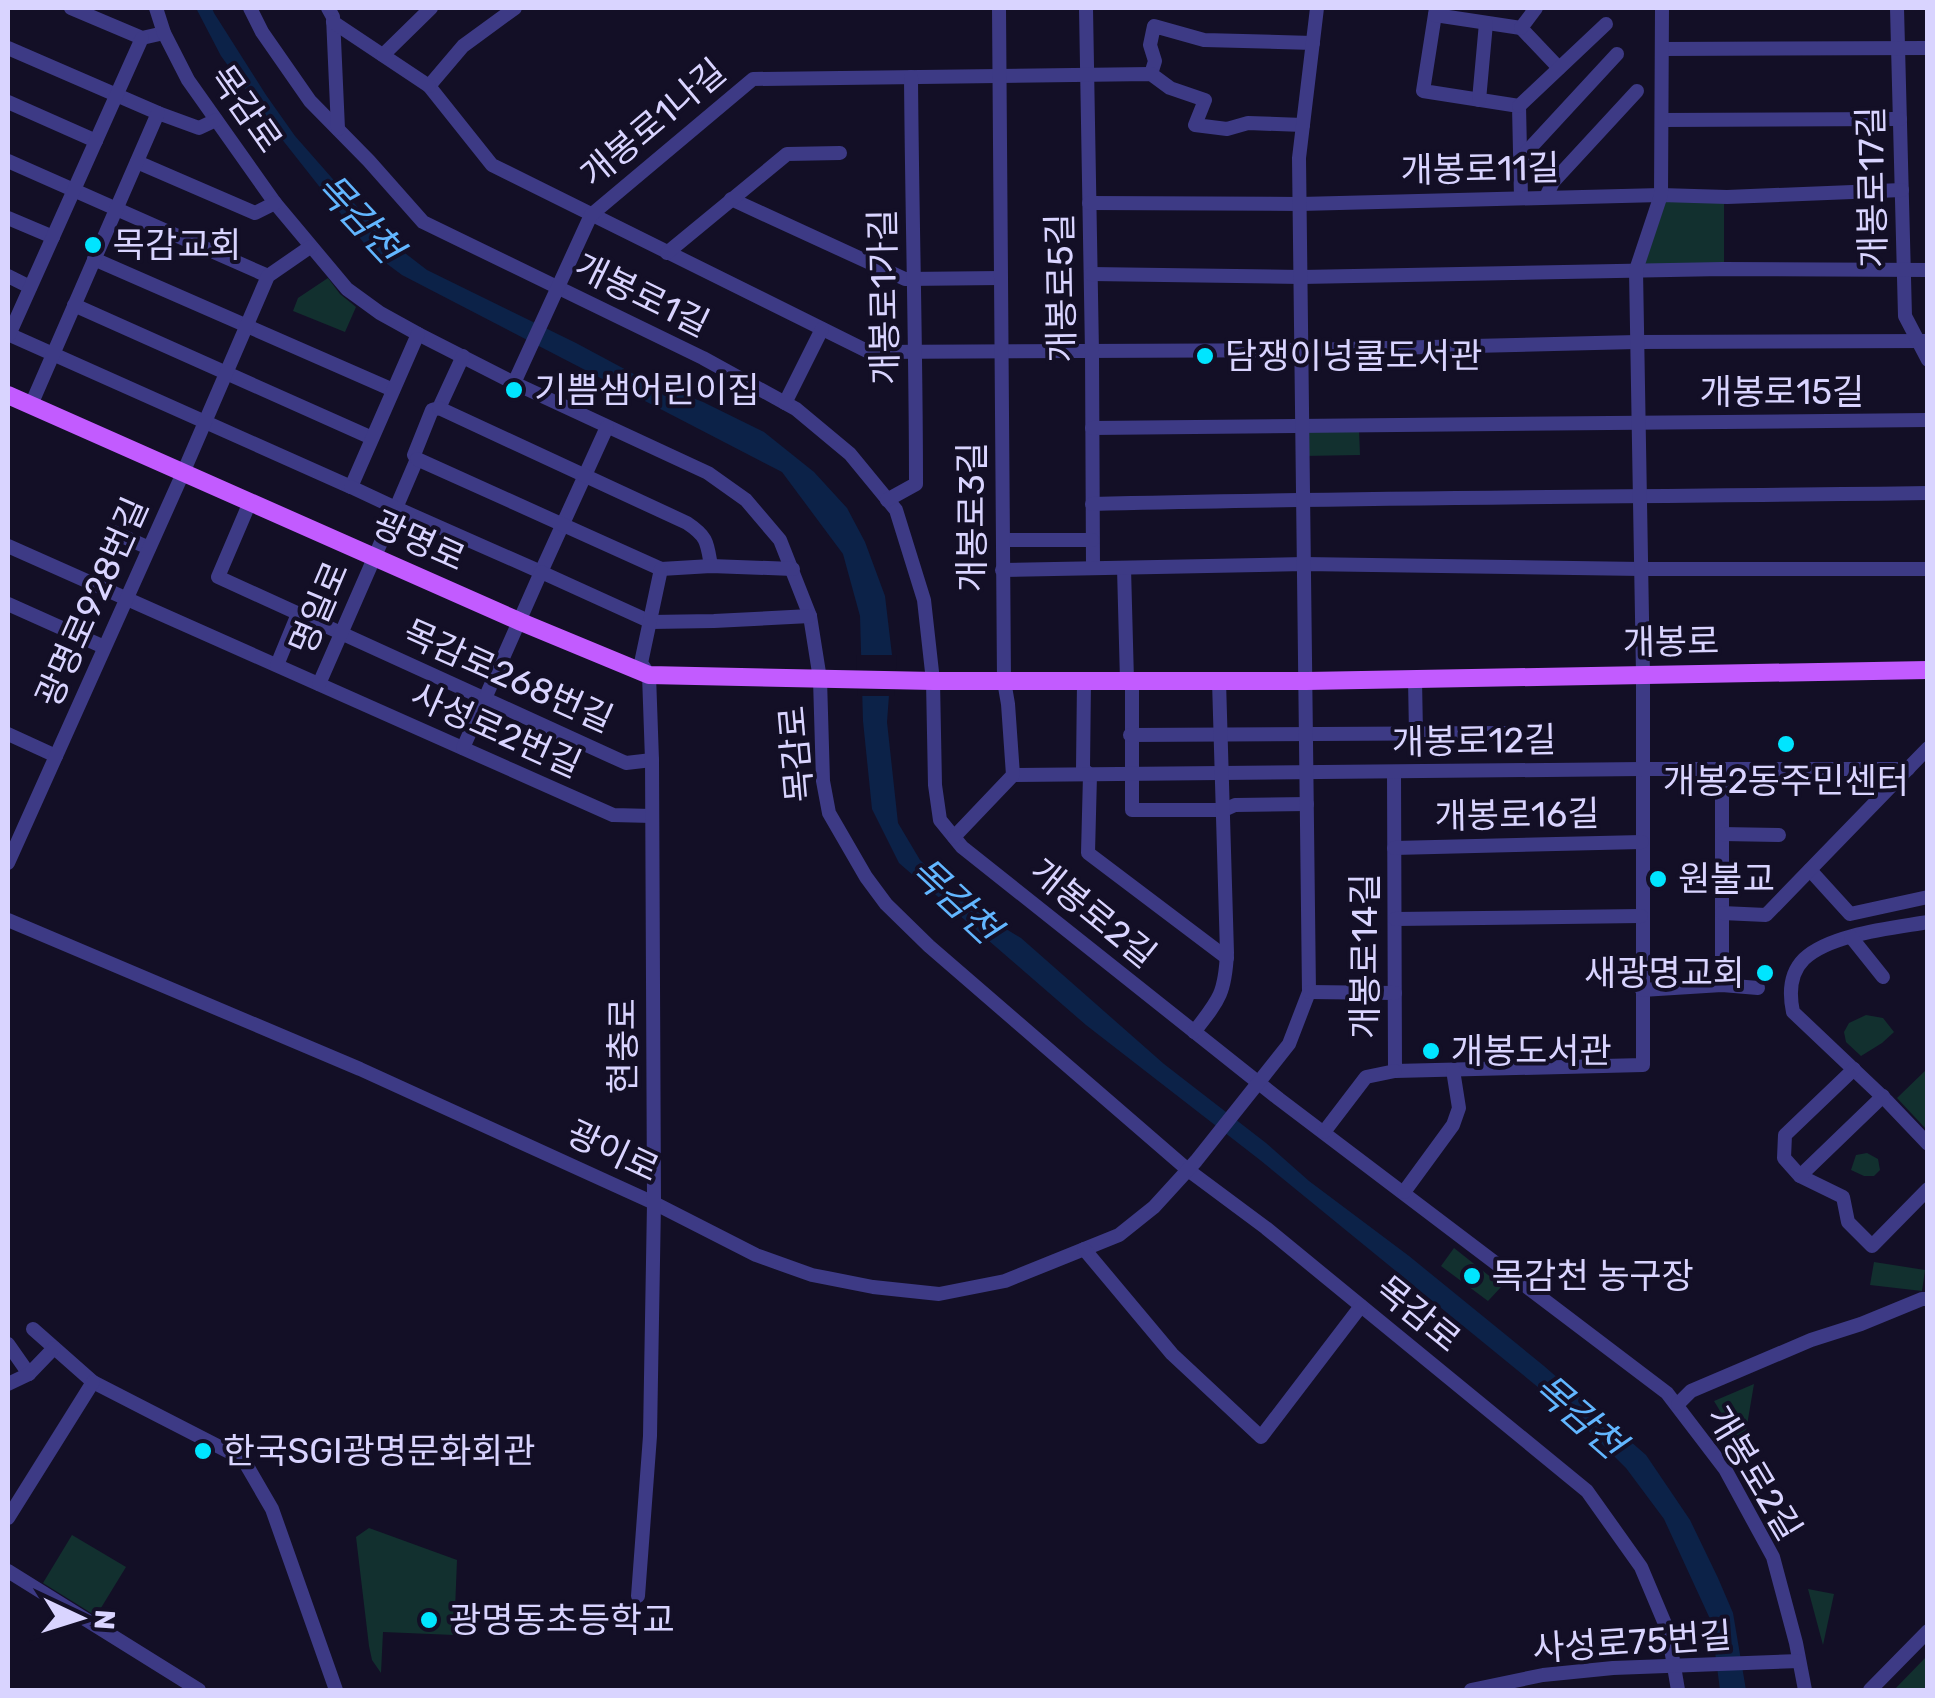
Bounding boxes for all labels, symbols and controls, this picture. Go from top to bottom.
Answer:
street label: 개봉로1나길 [572,50,734,196]
street label: 목감로 [201,57,291,161]
street label: 개봉로17길 [1850,106,1894,268]
street label: 개봉로11길 [1400,147,1560,191]
water label: 목감천 [306,164,414,275]
street label: 개봉로1가길 [861,209,907,385]
street label: 개봉로5길 [1039,213,1083,363]
place label: 목감교회 [113,224,242,266]
marker: 목감교회 [82,234,104,256]
street label: 개봉로1길 [568,245,716,345]
place label: 담쟁이넝쿨도서관 [1225,335,1483,377]
marker: 담쟁이넝쿨도서관 [1194,345,1216,367]
place label: 기쁨샘어린이집 [534,369,759,411]
street label: 개봉로15길 [1700,371,1864,413]
marker: 기쁨샘어린이집 [503,379,525,401]
street label: 개봉로3길 [951,442,993,592]
street label: 광명로928번길 [27,491,157,713]
street label: 광명로 [366,502,472,580]
street label: 명일로 [281,555,357,661]
street label: 목감로268번길 [397,611,619,741]
street label: 개봉로 [1622,620,1720,664]
street label: 사성로2번길 [405,674,587,786]
street label: 목감로 [771,704,821,804]
street label: 개봉로12길 [1391,719,1557,763]
marker: 개봉2동주민센터 [1775,733,1797,755]
place label: 개봉2동주민센터 [1663,760,1909,802]
street label: 개봉로16길 [1434,793,1600,837]
water label: 목감천 [901,847,1012,955]
street label: 개봉로2길 [1022,850,1164,976]
place label: 원불교 [1678,858,1775,900]
marker: 원불교 [1647,868,1669,890]
street label: 개봉로14길 [1344,873,1386,1039]
place label: 새광명교회 [1584,952,1745,994]
marker: 새광명교회 [1754,962,1776,984]
street label: 현충로 [602,998,644,1094]
place label: 개봉도서관 [1451,1030,1612,1072]
marker: 개봉도서관 [1420,1040,1442,1062]
street label: 광이로 [560,1112,666,1190]
place label: 목감천 농구장 [1492,1255,1694,1297]
marker: 목감천 농구장 [1461,1265,1483,1287]
street label: 목감로 [1367,1267,1469,1361]
water label: 목감천 [1524,1364,1637,1470]
street label: 개봉로2길 [1698,1398,1810,1548]
place label: 한국SGI광명문화회관 [223,1430,536,1472]
marker: 한국SGI광명문화회관 [192,1440,214,1462]
north arrow [30,1568,130,1668]
place label: 광명동초등학교 [449,1599,674,1641]
text: N [87,1609,122,1631]
marker: 광명동초등학교 [418,1609,440,1631]
street label: 사성로75번길 [1531,1614,1733,1670]

